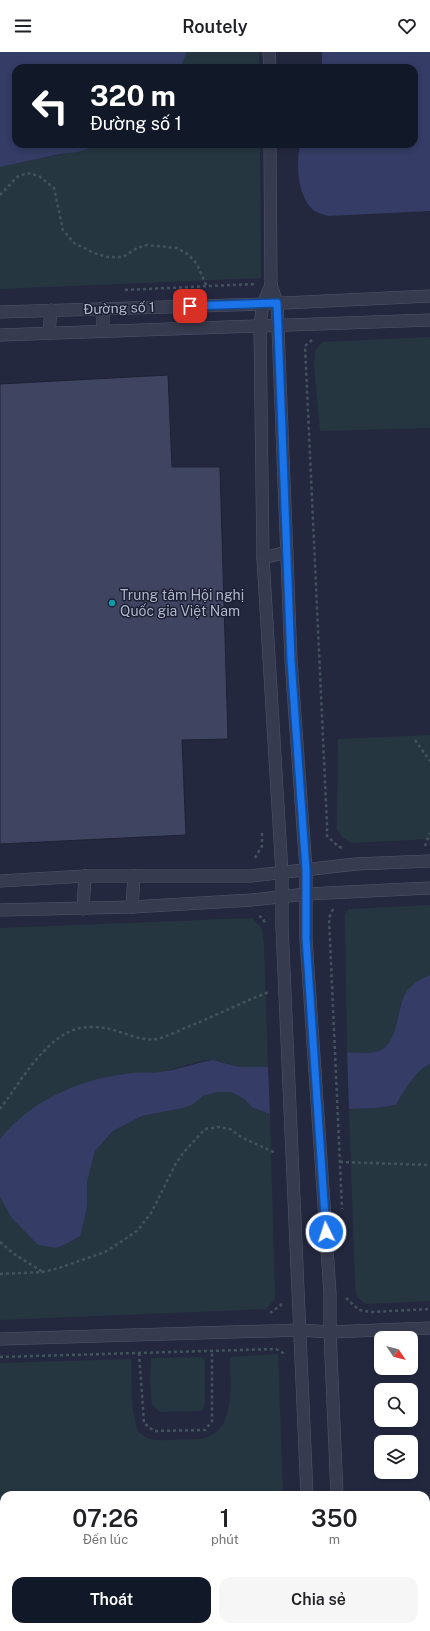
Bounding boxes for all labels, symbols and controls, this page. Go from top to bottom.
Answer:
icon: menu [12,15,34,37]
icon: heart [396,15,418,37]
text: Routely [182,16,248,37]
text: 320 m [90,79,176,112]
icon: left [24,80,76,132]
text: Đường số 1 [90,113,182,134]
pin [173,289,207,323]
icon: arrive [179,295,201,317]
street label: Đường số 1 [83,299,155,317]
place label: Trung tâm Hội nghị Quốc gia Việt Nam [120,587,244,619]
marker: Trung tâm Hội nghị Quốc gia Việt Nam [107,598,117,608]
position arrow [305,1211,347,1253]
north arrow [374,1331,418,1375]
map controls [374,1331,418,1479]
button: search [374,1383,418,1427]
button: layers [374,1435,418,1479]
text: 07:26 [72,1504,139,1532]
text: 1 [220,1504,230,1532]
text: 350 [311,1504,358,1532]
text: Đến lúc [83,1532,128,1547]
text: phút [211,1532,239,1547]
text: m [329,1532,340,1547]
button: Thoát [12,1577,211,1623]
button: Chia sẻ [219,1577,418,1623]

